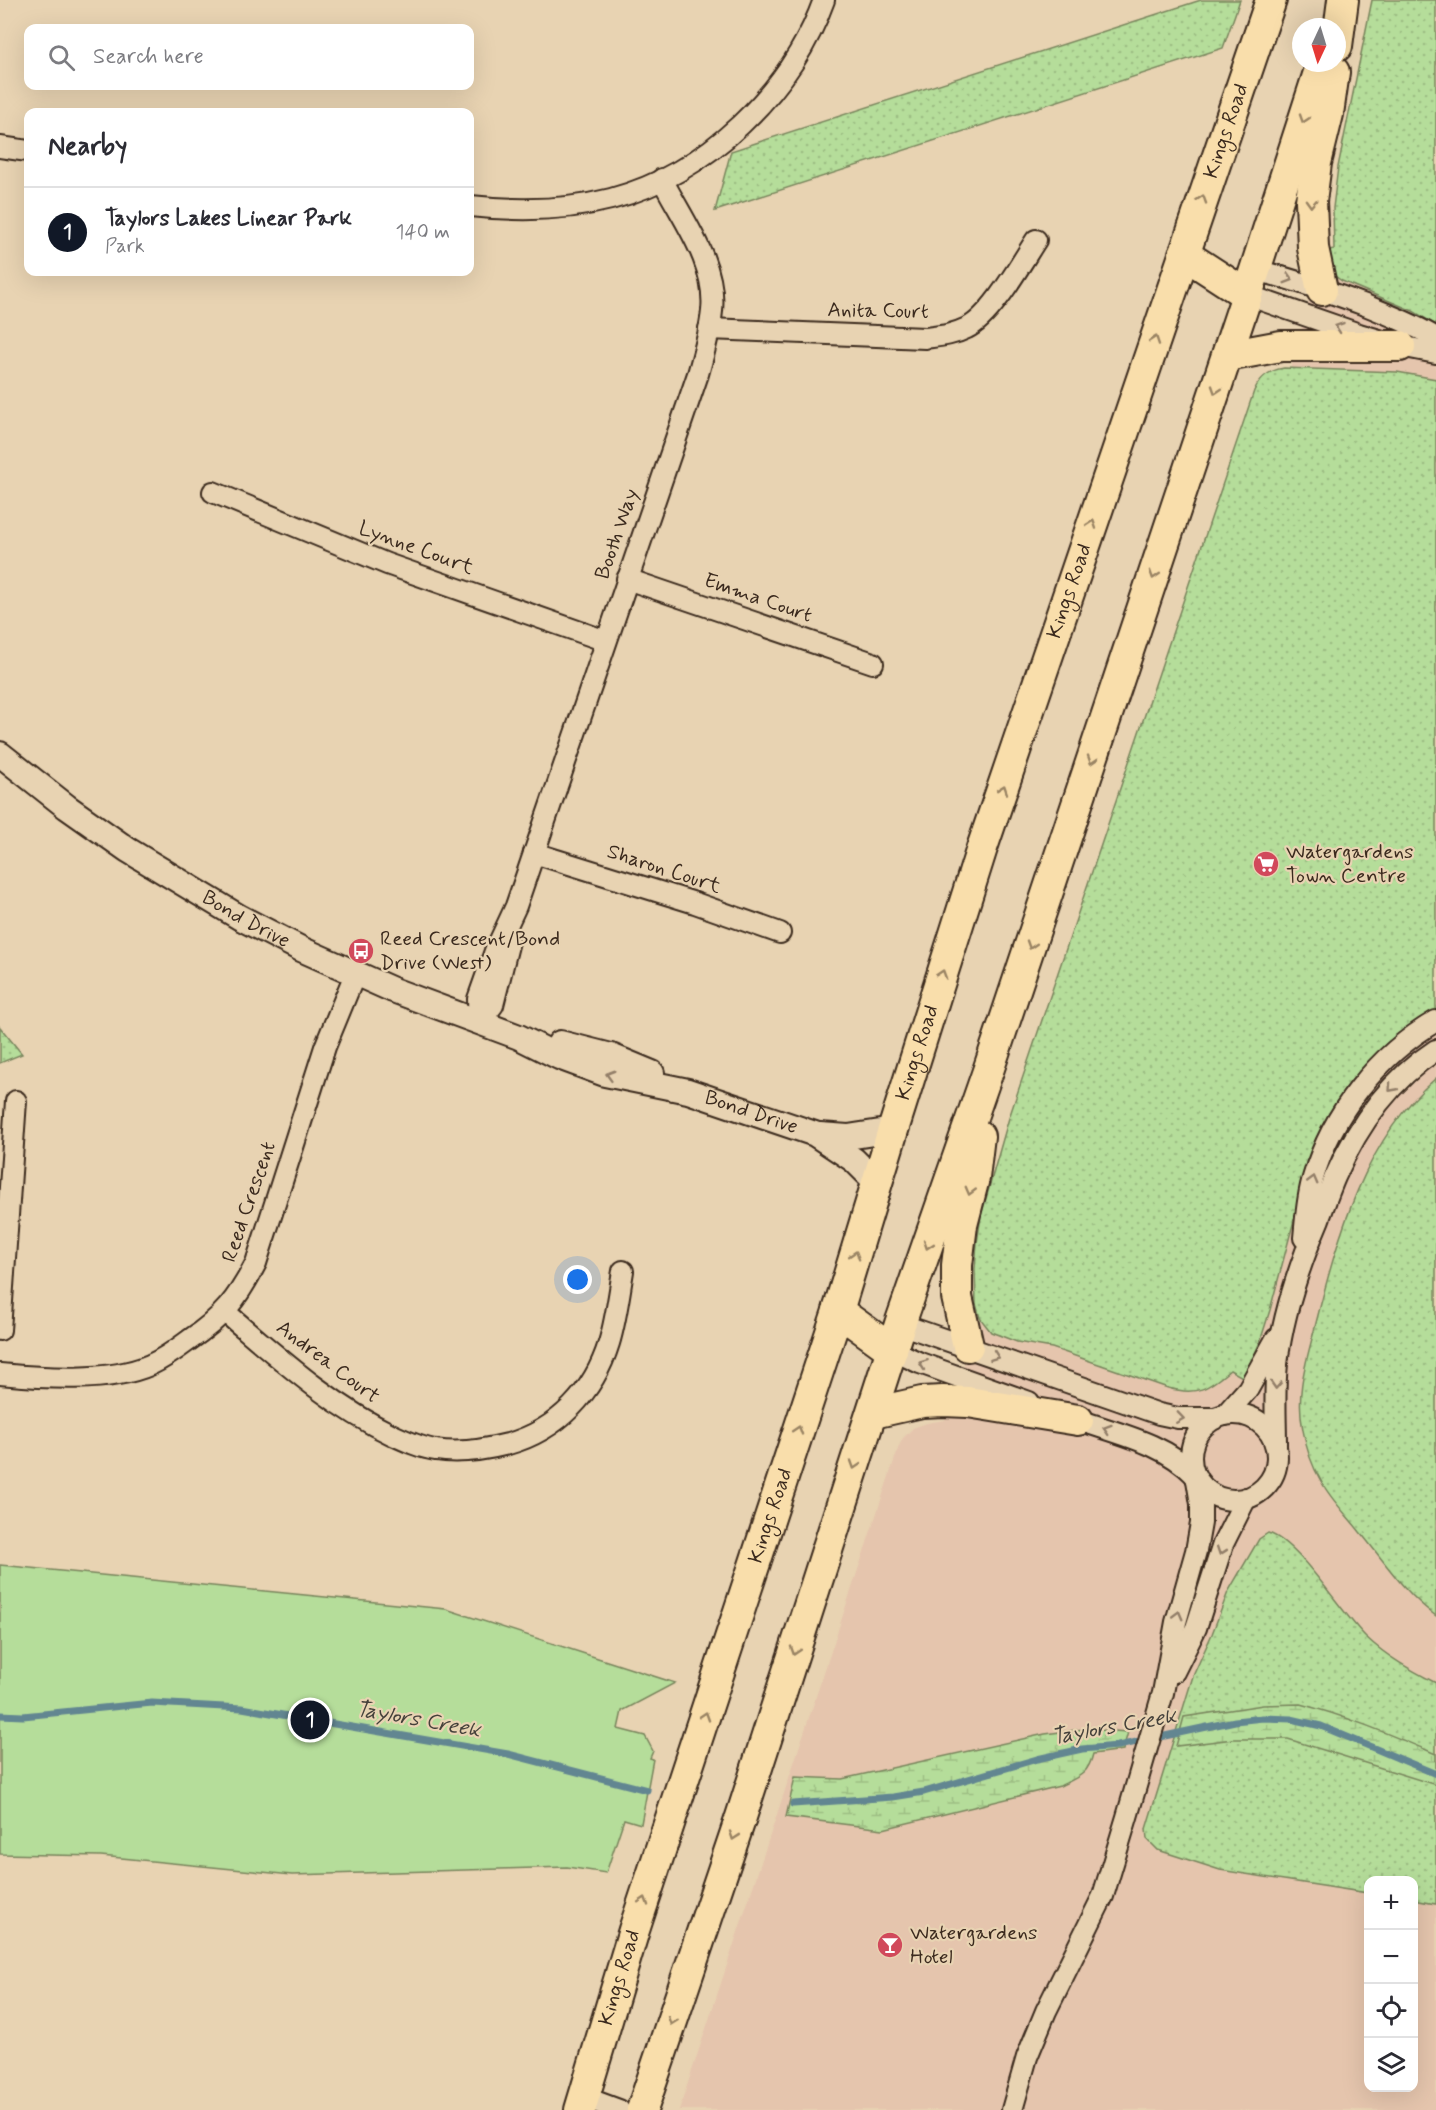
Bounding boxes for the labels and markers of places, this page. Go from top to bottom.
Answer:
place label: Watergardens Town Centre [1286,838,1413,890]
supermarket icon: Watergardens Town Centre [1251,849,1281,879]
place label: Reed Crescent/Bond Drive (West) [380,925,560,977]
bus stop icon: Reed Crescent/Bond Drive (West) [346,936,376,966]
pin: 1 [290,1698,330,1742]
place label: Watergardens Hotel [910,1919,1037,1971]
bar icon: Watergardens Hotel [875,1930,905,1960]

